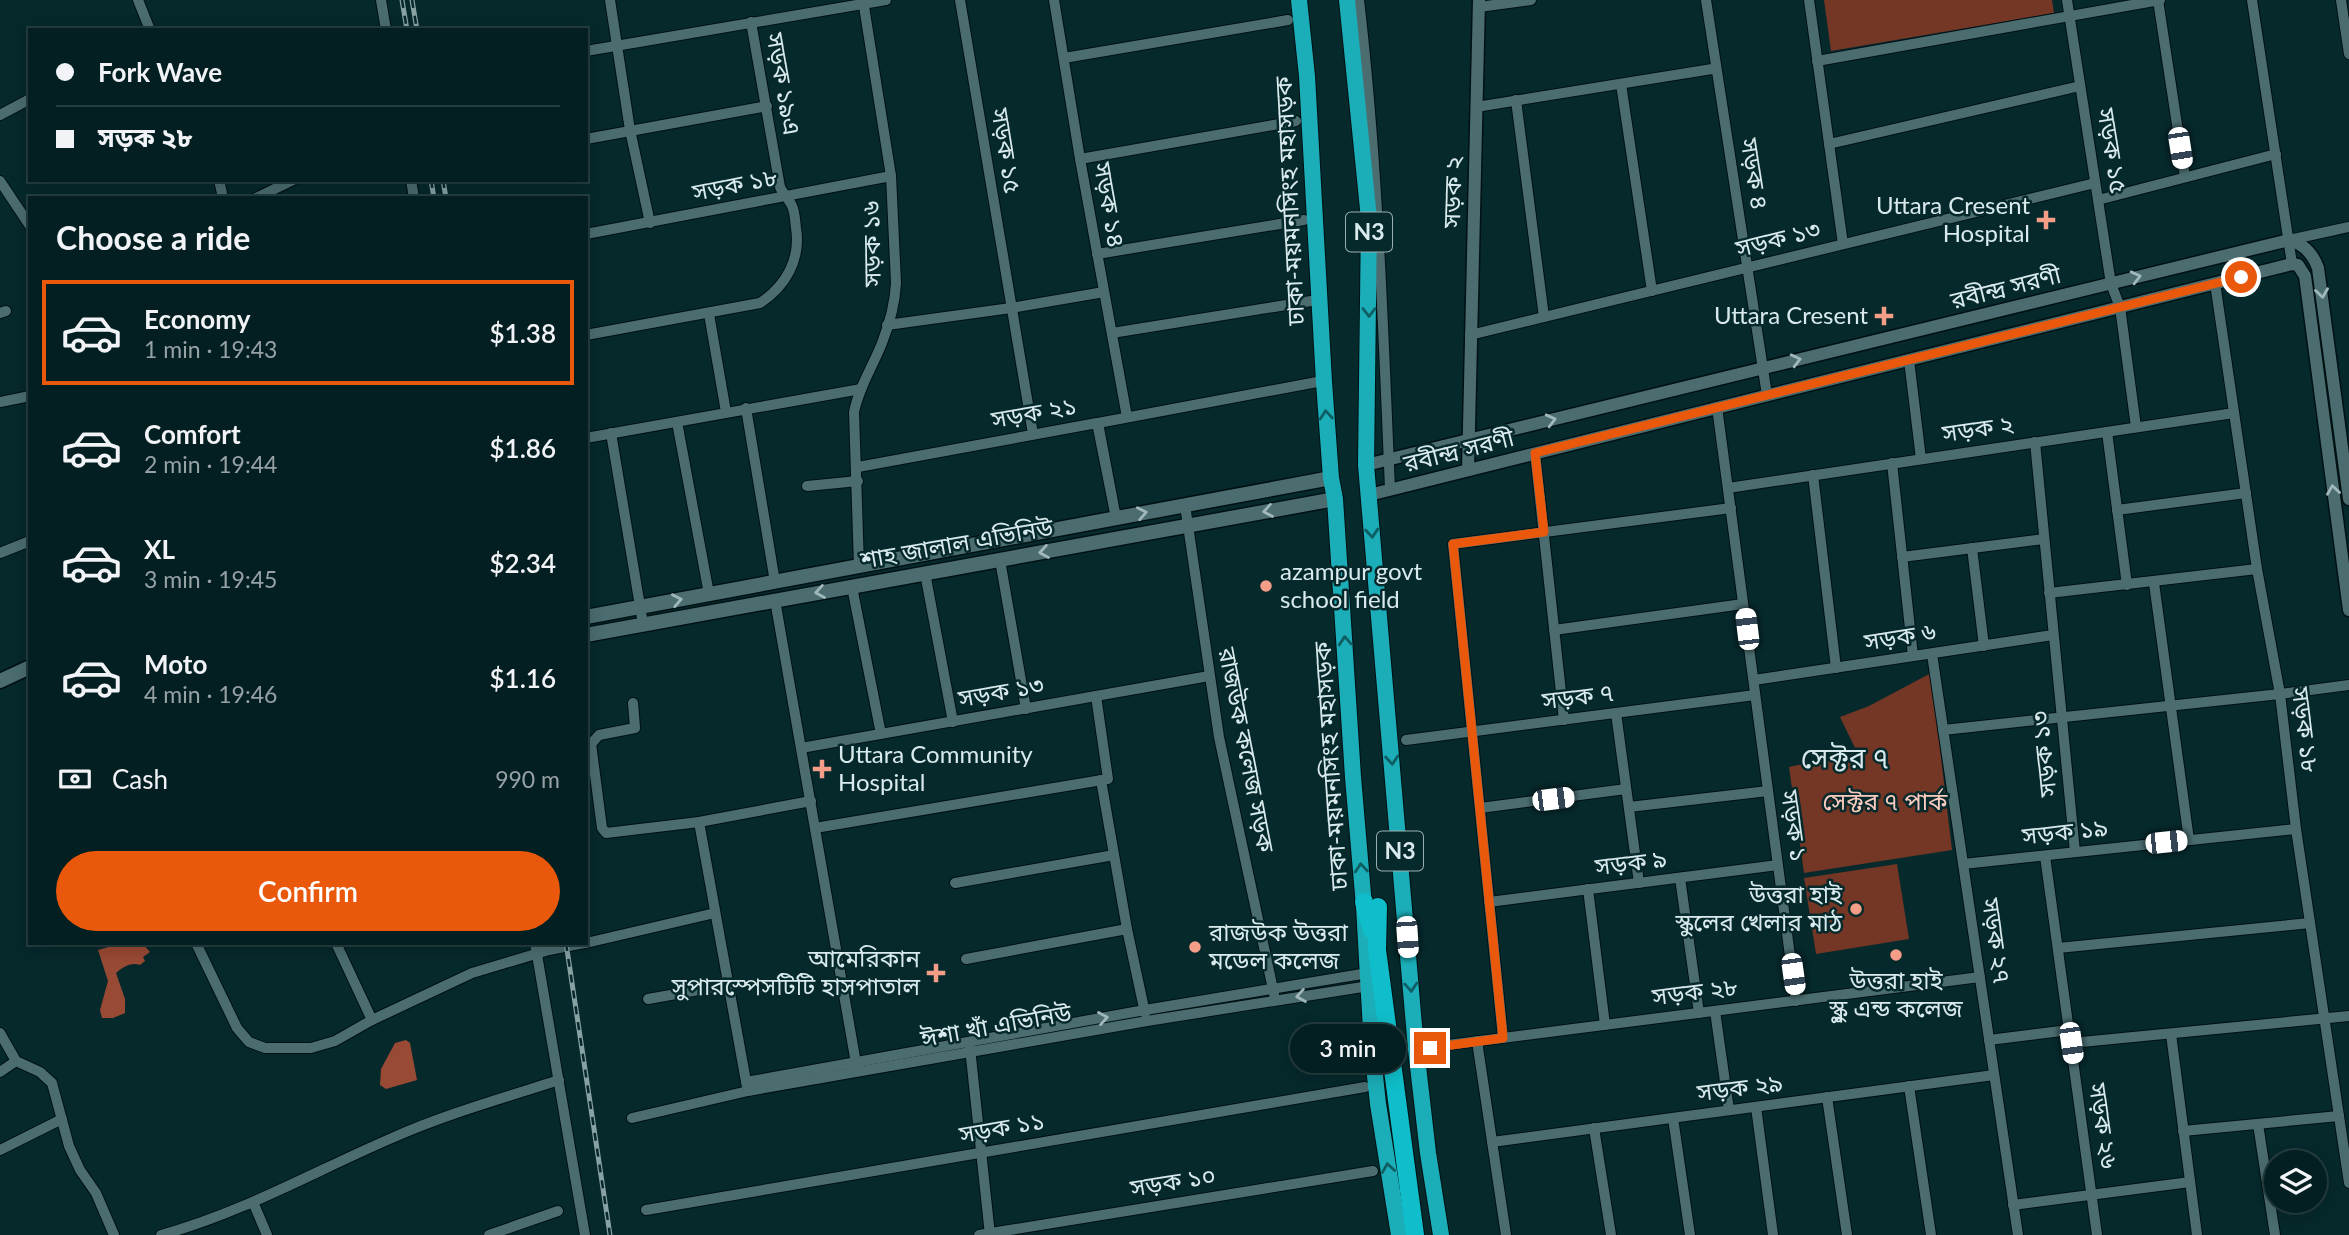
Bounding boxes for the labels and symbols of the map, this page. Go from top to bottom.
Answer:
street label: সড়ক ১৯এ [761,29,808,137]
street label: ঢাকা-ময়মনসিংহ মহাসড়ক [1267,75,1310,327]
street label: সড়ক ১৫ [986,105,1029,195]
street label: সড়ক ১৫ [2092,105,2135,195]
car [2167,126,2194,170]
street label: সড়ক ৪ [1735,135,1775,211]
street label: সড়ক ২ [1436,156,1467,229]
street label: সড়ক ১৪ [1089,159,1132,250]
street label: সড়ক ১৮ [689,161,780,206]
place label: Uttara Cresent Hospital [1876,190,2030,247]
street label: সড়ক ১৬ [855,201,886,288]
marker: Uttara Cresent Hospital [2036,210,2056,230]
road number: N3 [1346,213,1392,252]
street label: সড়ক ১৩ [1731,213,1823,262]
street label: রবীন্দ্র সরণী [1947,259,2064,314]
route start [2225,261,2257,293]
one-way arrow [2130,271,2142,286]
one-way arrow [2314,287,2329,299]
place label: Uttara Cresent [1714,300,1868,329]
marker: Uttara Cresent [1874,306,1894,326]
one-way arrow [1361,307,1377,318]
one-way arrow [1790,354,1802,368]
street label: সড়ক ২১ [988,390,1079,433]
street label: সড়ক ২ [1939,408,2015,447]
one-way arrow [1319,409,1334,420]
one-way arrow [1545,414,1557,428]
street label: রবীন্দ্র সরণী [1400,422,1517,477]
one-way arrow [2326,484,2341,496]
one-way arrow [1262,503,1274,518]
one-way arrow [1136,507,1148,522]
street label: শাহ জালাল এভিনিউ [857,511,1056,574]
one-way arrow [1364,528,1379,539]
one-way arrow [1038,544,1050,559]
place label: azampur govt school field [1280,556,1423,613]
marker: azampur govt school field [1258,578,1274,594]
one-way arrow [815,584,826,599]
one-way arrow [671,593,683,608]
car [1735,607,1760,651]
street label: সড়ক ৬ [1861,616,1937,656]
one-way arrow [1337,635,1352,646]
street label: ঢাকা-ময়মনসিংহ মহাসড়ক [1306,640,1353,892]
street label: রাজউক কলেজ সড়ক [1213,644,1282,855]
street label: সড়ক ১৩ [955,669,1046,712]
street label: সড়ক ৭ [1539,677,1615,714]
street label: সড়ক ১৮ [2287,684,2326,774]
street label: সড়ক ১৩ [2024,710,2062,799]
place label: Uttara Community Hospital [838,739,1033,796]
district label: সেক্টর ৭ [1801,740,1889,774]
one-way arrow [1384,755,1399,766]
marker: Uttara Community Hospital [812,759,832,779]
car [1531,786,1576,812]
park label: সেক্টর ৭ পার্ক [1823,786,1948,815]
street label: সড়ক ১ [1776,787,1815,863]
street label: সড়ক ১৯ [2020,812,2109,850]
car [2145,829,2188,855]
road number: N3 [1377,832,1423,870]
street label: সড়ক ৯ [1592,843,1668,880]
one-way arrow [1354,862,1369,873]
place label: উত্তরা হাই স্কুলের খেলার মাঠ [1674,879,1843,937]
street label: সড়ক ২৭ [1977,895,2018,985]
marker: উত্তরা হাই স্কুলের খেলার মাঠ [1848,901,1864,917]
car [1396,915,1419,959]
place label: রাজউক উত্তরা মডেল কলেজ [1208,917,1348,974]
marker: রাজউক উত্তরা মডেল কলেজ [1187,939,1203,955]
place label: আমেরিকান সুপারস্পেসটিটি হাসপাতাল [671,943,921,1001]
marker: উত্তরা হাই স্কুল এন্ড কলেজ [1888,947,1904,963]
car [1780,952,1807,996]
marker: আমেরিকান সুপারস্পেসটিটি হাসপাতাল [926,963,946,983]
place label: উত্তরা হাই স্কুল এন্ড কলেজ [1828,965,1963,1024]
street label: সড়ক ২৮ [1649,971,1739,1010]
one-way arrow [1403,982,1418,993]
one-way arrow [1295,988,1307,1003]
street label: ঈশা খাঁ এভিনিউ [917,997,1074,1052]
one-way arrow [1097,1011,1109,1026]
car [2058,1021,2085,1065]
callout: 3 min [1290,1024,1406,1072]
route end [1414,1032,1446,1064]
street label: সড়ক ২৯ [1694,1067,1784,1106]
street label: সড়ক ২৬ [2084,1080,2125,1170]
street label: সড়ক ১১ [956,1105,1047,1148]
street label: সড়ক ১০ [1127,1159,1217,1202]
one-way arrow [1381,1162,1396,1174]

